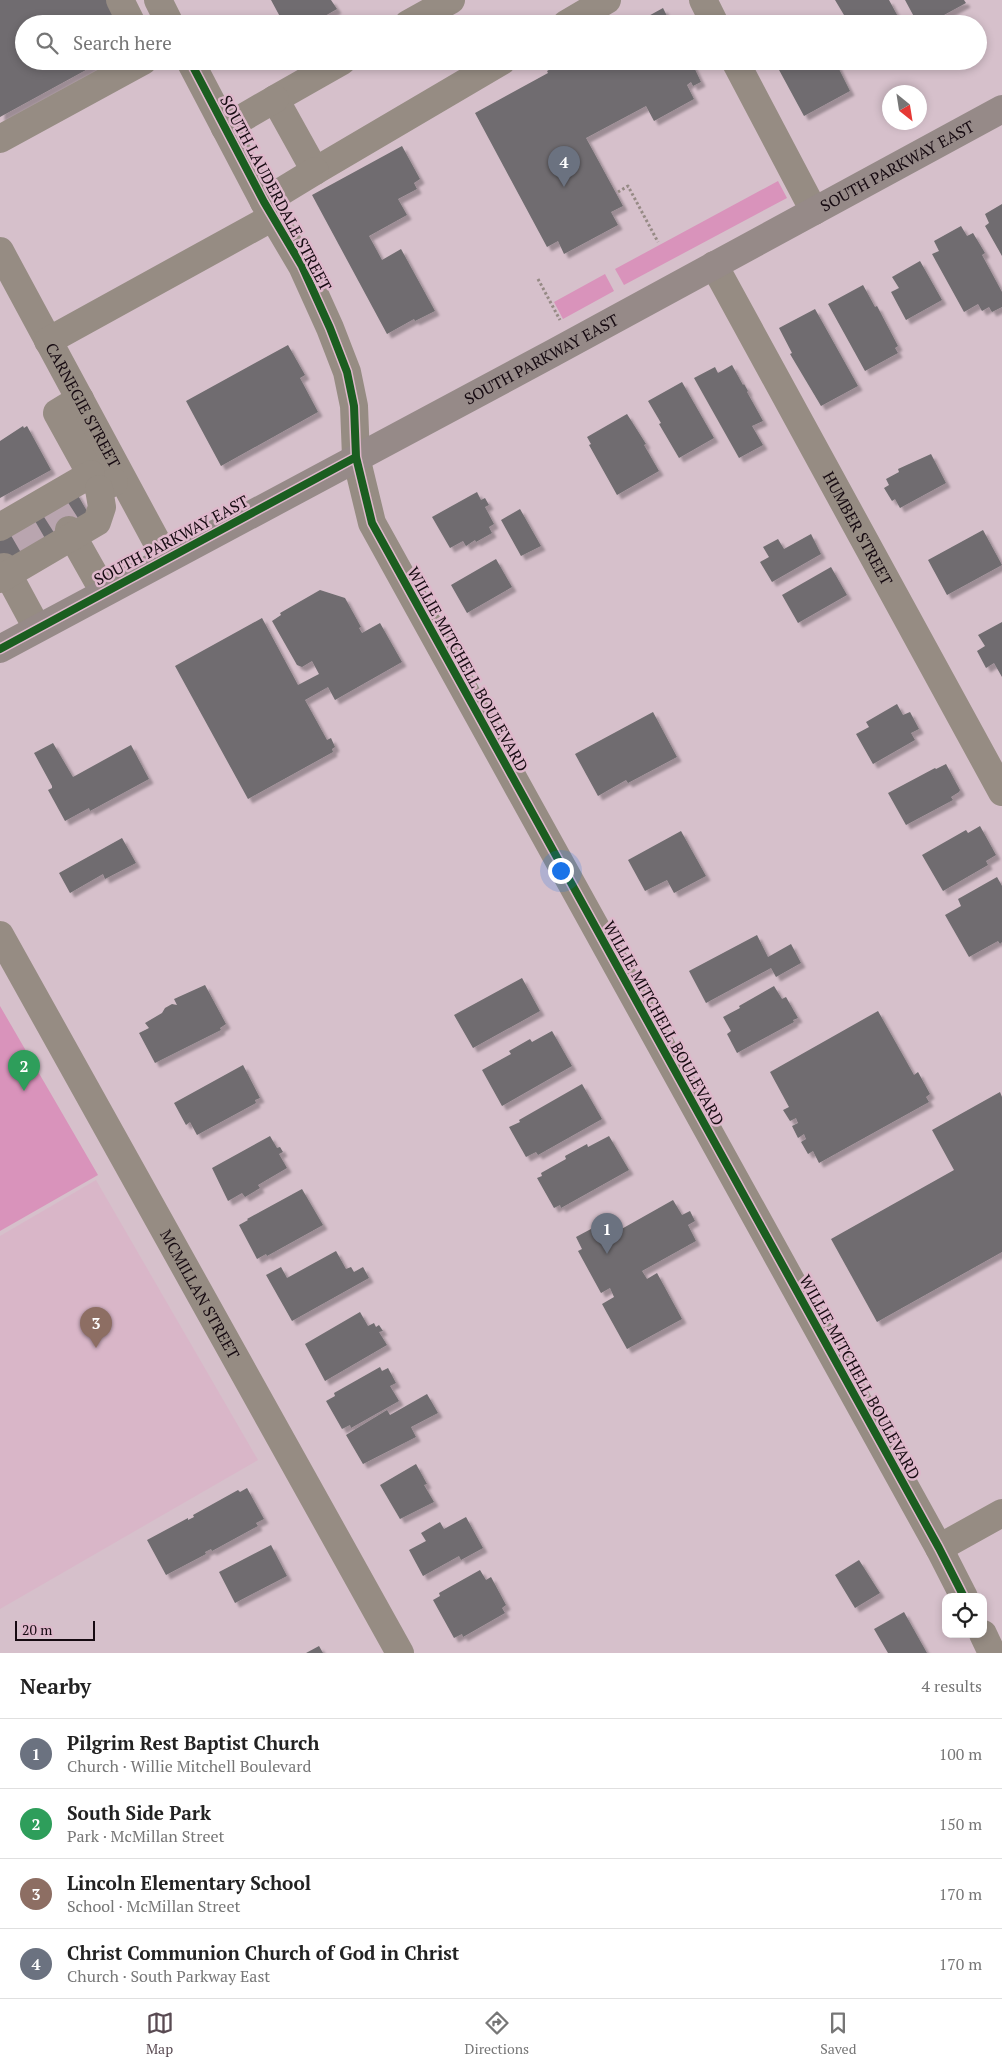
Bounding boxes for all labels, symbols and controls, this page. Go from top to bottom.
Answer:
search box [15,15,987,70]
icon: search [33,29,61,57]
text: Search here [73,30,172,55]
north arrow [882,85,927,130]
street label: SOUTH LAUDERDALE STREET [215,91,337,295]
street label: SOUTH PARKWAY EAST [816,115,978,217]
pin: 4 [548,146,580,187]
street label: SOUTH PARKWAY EAST [460,308,622,410]
street label: CARNEGIE STREET [40,339,126,472]
street label: HUMBER STREET [818,467,898,589]
street label: SOUTH PARKWAY EAST [90,490,252,590]
street label: WILLIE MITCHELL BOULEVARD [402,563,534,775]
your location [548,858,574,884]
street label: WILLIE MITCHELL BOULEVARD [598,917,730,1129]
pin: 2 [8,1050,40,1091]
pin: 1 [591,1213,623,1254]
street label: MCMILLAN STREET [155,1225,245,1363]
street label: WILLIE MITCHELL BOULEVARD [794,1271,926,1483]
pin: 3 [80,1307,112,1348]
map controls [942,1593,987,1638]
button: locate [942,1593,987,1638]
scale bar [15,1618,95,1641]
text: 20 m [22,1620,52,1639]
text: Nearby [20,1672,91,1700]
text: 4 results [922,1675,982,1697]
text: Pilgrim Rest Baptist Church [67,1730,319,1755]
text: 1 [31,1743,41,1765]
text: 100 m [939,1743,982,1765]
text: Church · Willie Mitchell Boulevard [67,1755,311,1777]
text: South Side Park [67,1800,211,1825]
text: 2 [31,1813,41,1835]
text: 150 m [939,1813,982,1835]
text: Park · McMillan Street [67,1825,224,1847]
text: Lincoln Elementary School [67,1870,311,1895]
text: 3 [31,1883,41,1905]
text: 170 m [939,1883,982,1905]
text: School · McMillan Street [67,1895,240,1917]
text: Christ Communion Church of God in Christ [67,1940,459,1965]
text: 4 [31,1953,41,1975]
text: 170 m [939,1953,982,1975]
text: Church · South Parkway East [67,1965,270,1987]
tab: Map [146,2009,174,2058]
tab: Directions [465,2009,529,2058]
tab: Saved [820,2009,856,2058]

